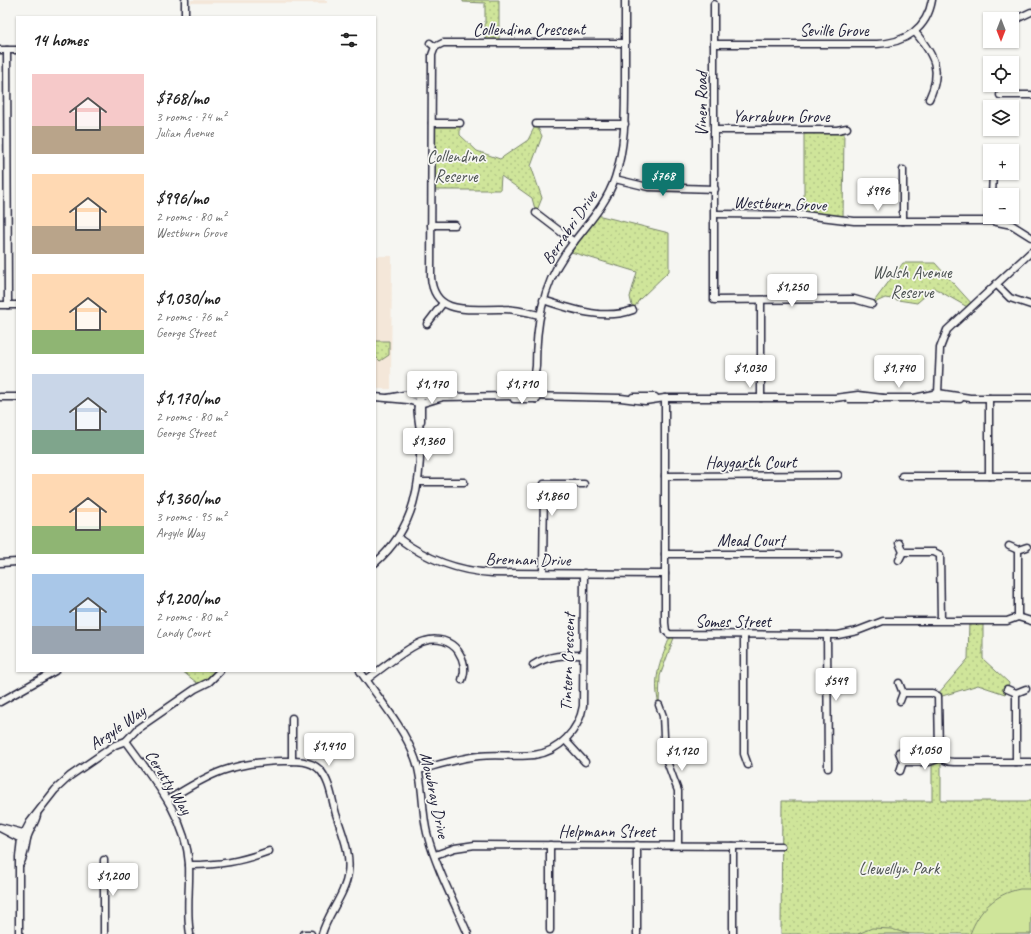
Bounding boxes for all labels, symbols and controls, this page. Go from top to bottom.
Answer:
north arrow [983,12,1019,48]
map controls [983,12,1019,224]
street label: Collendina Crescent [473,19,587,40]
street label: Seville Grove [799,20,870,41]
icon: filters [338,29,360,51]
text: 14 homes [32,30,88,51]
button: locate [983,56,1019,92]
street label: Vinen Road [691,69,712,137]
text: $768/mo [156,88,209,109]
icon: home [64,90,112,138]
button: layers [983,100,1019,136]
street label: Yarraburn Grove [732,106,831,127]
text: 3 rooms · 74 m² [156,109,226,125]
text: Julian Avenue [156,125,214,141]
button: + [983,144,1019,180]
park label: Collendina Reserve [427,146,487,187]
pin: $768 [639,163,687,197]
text: $768 [651,168,675,184]
pin: $996 [854,178,902,212]
text: $996 [866,183,890,199]
street label: Berrabri Drive [537,185,603,268]
text: $996/mo [156,188,208,209]
button: − [983,188,1019,224]
icon: home [64,190,112,238]
street label: Westburn Grove [733,191,828,216]
text: 2 rooms · 80 m² [156,209,226,225]
text: Westburn Grove [156,225,227,241]
park label: Walsh Avenue Reserve [872,262,953,303]
pin: $1,250 [759,274,825,308]
text: $1,250 [776,279,808,295]
text: $1,030/mo [156,288,219,309]
icon: home [64,290,112,338]
text: 2 rooms · 76 m² [156,309,226,325]
text: George Street [156,325,216,341]
pin: $1,030 [717,355,783,389]
pin: $1,740 [866,355,932,389]
text: $1,030 [734,360,766,376]
text: $1,740 [883,360,915,376]
pin: $1,170 [399,371,465,405]
pin: $1,710 [489,371,555,405]
text: $1,170 [416,376,448,392]
text: $1,710 [506,376,538,392]
text: $1,170/mo [156,388,219,409]
icon: home [64,390,112,438]
text: 2 rooms · 80 m² [156,409,226,425]
text: George Street [156,425,216,441]
pin: $1,360 [395,428,461,462]
text: $1,360 [412,433,444,449]
street label: Haygarth Court [706,452,799,473]
pin: $1,860 [519,483,585,517]
text: $1,360/mo [156,488,220,509]
text: $1,860 [536,488,568,504]
icon: home [64,490,112,538]
text: 3 rooms · 95 m² [156,509,226,525]
text: Argyle Way [156,525,205,541]
street label: Mead Court [717,530,787,551]
street label: Brennan Drive [485,548,572,571]
text: $1,200/mo [156,588,219,609]
icon: home [64,590,112,638]
text: 2 rooms · 80 m² [156,609,226,625]
street label: Tintern Crescent [555,610,580,711]
street label: Somes Street [695,611,773,632]
text: Landy Court [156,625,210,641]
pin: $549 [812,668,860,702]
text: $549 [824,673,848,689]
street label: Argyle Way [85,700,150,754]
pin: $1,410 [296,733,362,767]
pin: $1,050 [892,737,958,771]
text: $1,410 [313,738,345,754]
pin: $1,120 [649,738,715,772]
text: $1,050 [909,742,941,758]
text: $1,120 [666,743,698,759]
street label: Cerutty Way [141,746,197,819]
street label: Mowbray Drive [415,750,454,841]
street label: Helpmann Street [558,821,658,842]
park label: Llewellyn Park [859,858,941,879]
pin: $1,200 [80,863,146,897]
text: $1,200 [97,868,129,884]

